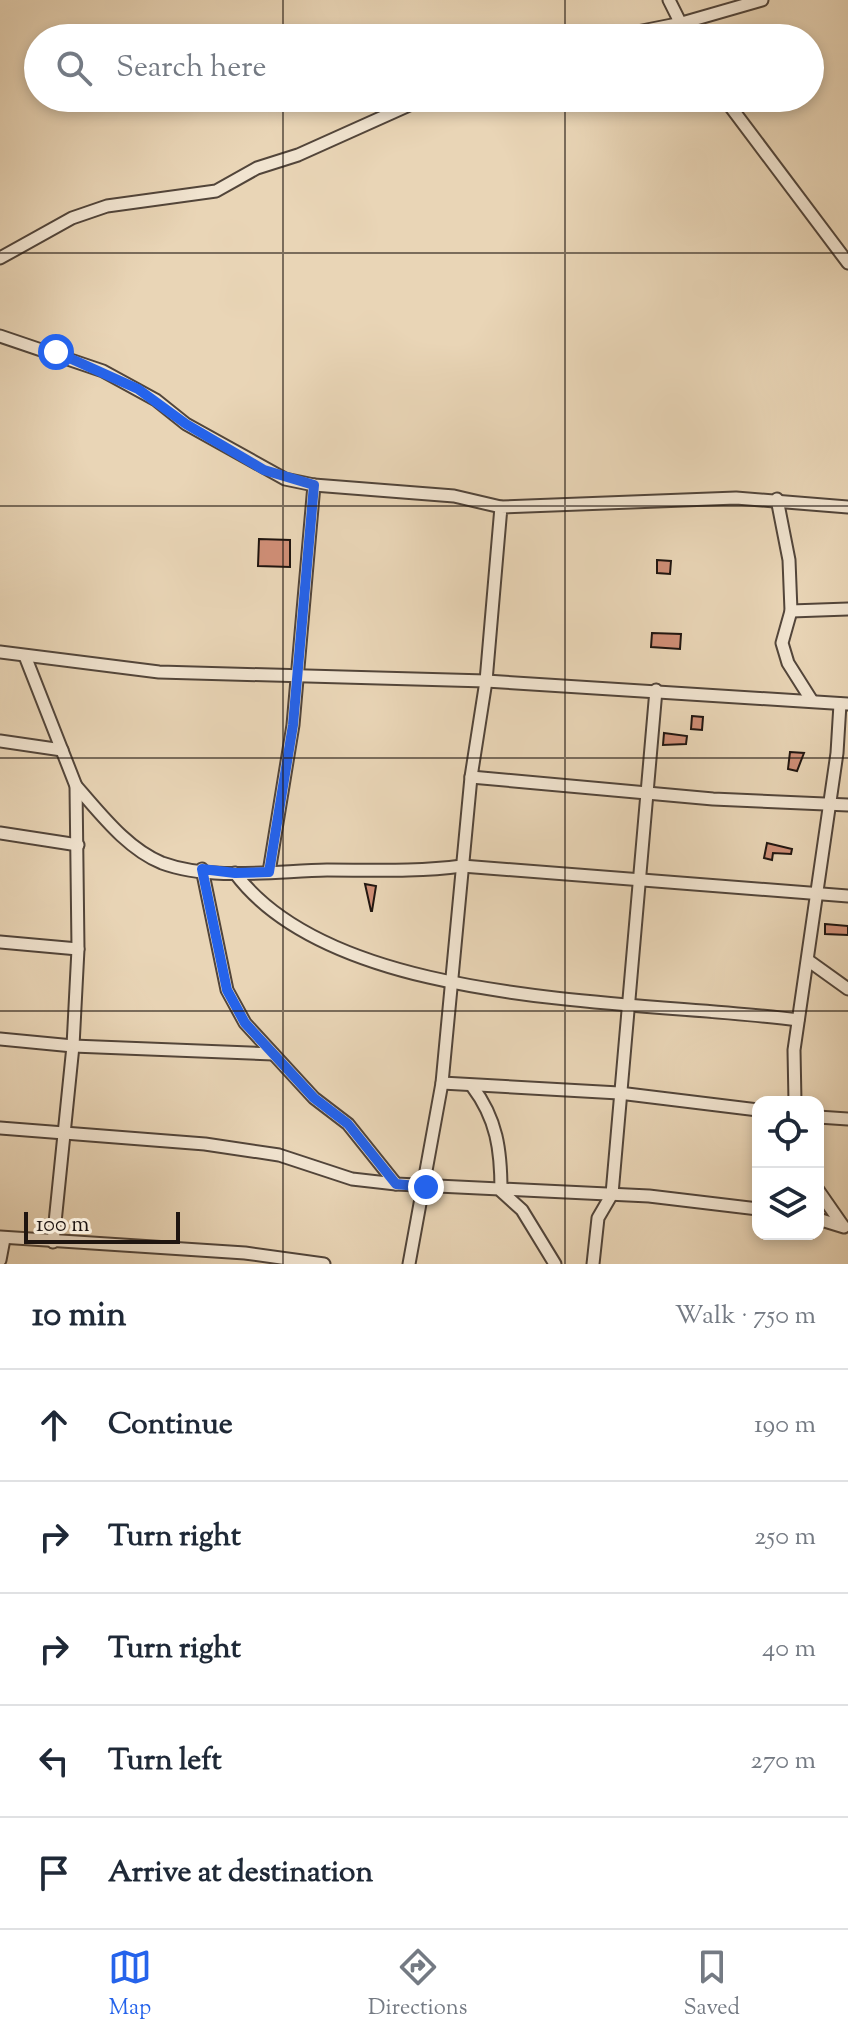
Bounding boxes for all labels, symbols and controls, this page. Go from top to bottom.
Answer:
search box [24,24,824,112]
icon: search [52,46,96,90]
text: Search here [116,47,266,90]
route start [38,334,74,370]
map controls [752,1096,824,1240]
button: locate [752,1096,824,1168]
button: layers [752,1168,824,1240]
route end [408,1169,444,1205]
scale bar [24,1208,180,1244]
text: 100 m [36,1210,89,1242]
text: 10 min [32,1292,126,1341]
text: Walk · 750 m [675,1298,816,1335]
icon: ahead [32,1403,76,1447]
text: Continue [108,1404,233,1447]
text: 190 m [754,1407,816,1444]
icon: right [32,1515,76,1559]
text: Turn right [108,1516,241,1559]
text: 250 m [754,1519,816,1556]
icon: right [32,1627,76,1671]
text: Turn right [108,1628,241,1671]
text: 40 m [762,1631,816,1668]
icon: left [32,1739,76,1783]
text: Turn left [108,1740,222,1783]
text: 270 m [751,1743,816,1780]
icon: arrive [32,1851,76,1895]
text: Arrive at destination [108,1852,373,1895]
tab: Map [108,1945,152,2025]
tab: Directions [368,1945,467,2025]
tab: Saved [683,1945,740,2025]

